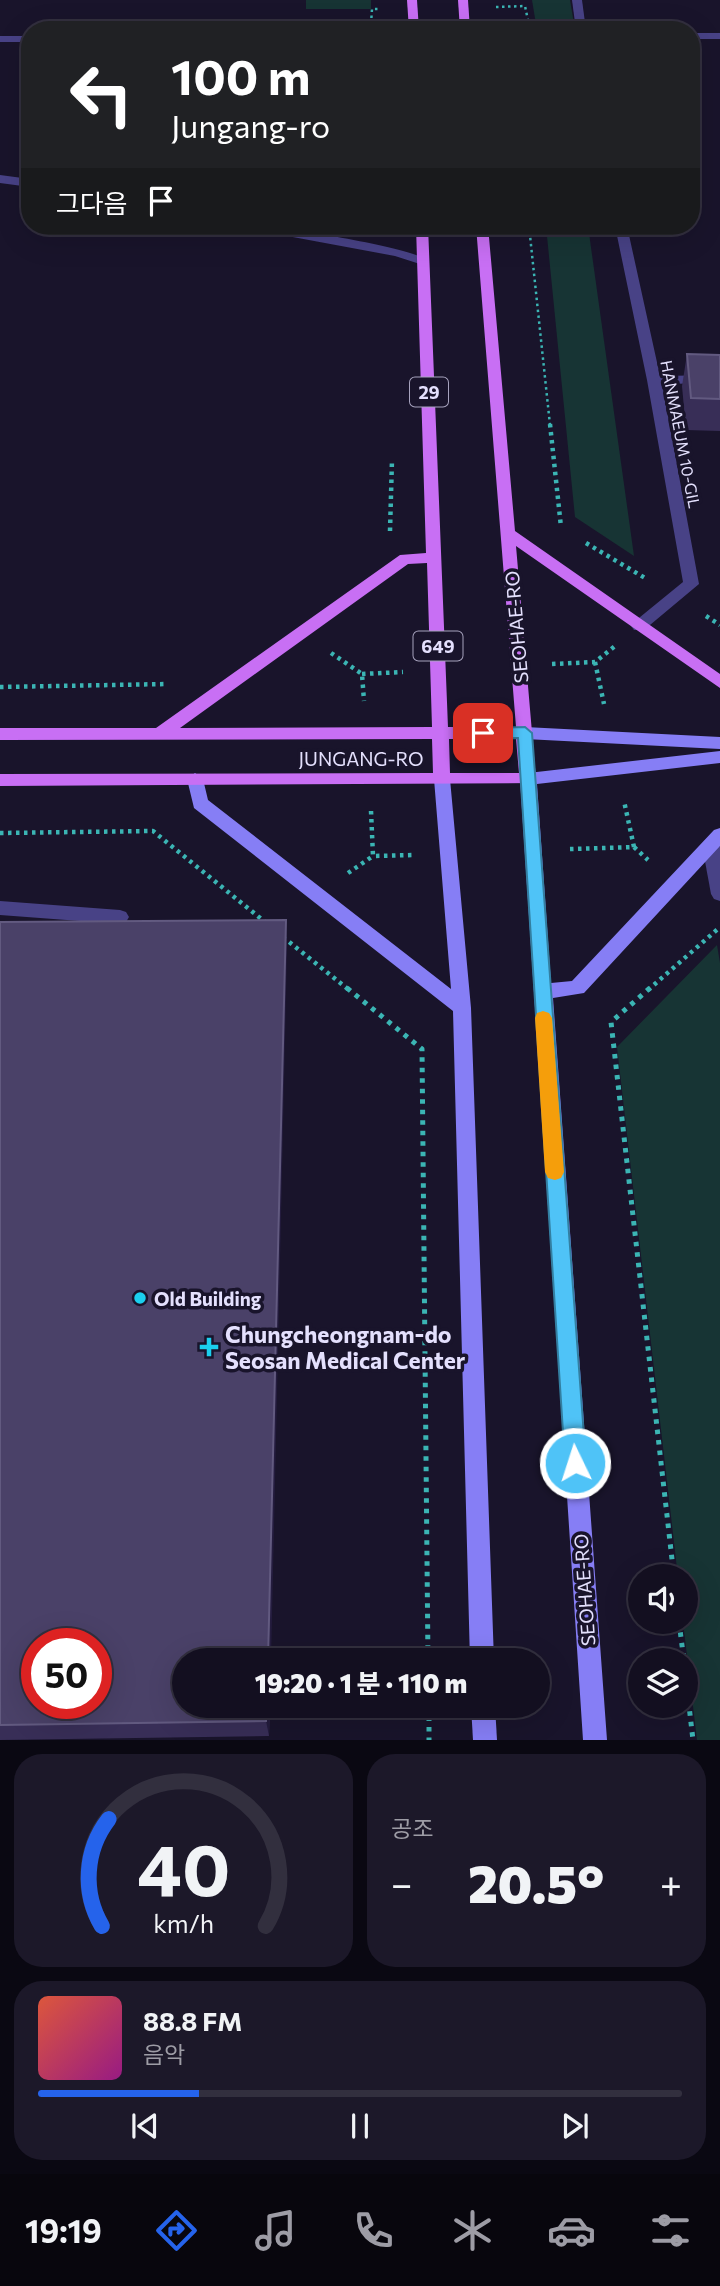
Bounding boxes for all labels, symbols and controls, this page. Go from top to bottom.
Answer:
text: 100 m [171,45,310,105]
icon: left [56,49,147,140]
text: Jungang-ro [171,105,330,145]
icon: arrive [142,182,180,220]
text: 그다음 [56,187,128,218]
street label: HANMAEUM 10-GIL [657,358,705,510]
road number: 29 [410,378,448,406]
street label: SEOHAE-RO [500,570,532,684]
road number: 649 [414,632,462,660]
pin [453,703,513,763]
icon: arrive [464,714,502,752]
street label: JUNGANG-RO [298,747,424,770]
place label: Old Building [154,1287,262,1310]
marker: Old Building [132,1290,148,1306]
place label: Chungcheongnam-do Seosan Medical Center [225,1320,466,1374]
marker: Chungcheongnam-do Seosan Medical Center [199,1337,219,1357]
position arrow [538,1426,612,1500]
street label: SEOHAE-RO [569,1533,599,1647]
map controls [628,1564,698,1718]
button: sound [628,1564,698,1634]
speed limit sign: 50 [21,1628,112,1719]
button: layers [628,1648,698,1718]
text: 19:20 · 1 분 · 110 m [255,1667,467,1698]
text: 공조 [391,1814,433,1842]
text: 40 [137,1823,230,1912]
text: 20.5° [468,1850,604,1914]
text: − [391,1859,413,1906]
text: + [660,1859,682,1906]
text: km/h [153,1908,214,1938]
text: 88.8 FM [143,2005,242,2036]
text: 음악 [143,2040,185,2068]
icon: previous [126,2107,164,2145]
icon: pause [341,2107,379,2145]
icon: next [556,2107,594,2145]
icon: directions [152,2206,201,2255]
icon: music [251,2206,300,2255]
icon: phone [349,2206,398,2255]
icon: climate [448,2206,497,2255]
icon: car [547,2206,596,2255]
icon: filters [646,2206,695,2255]
text: 19:19 [25,2210,102,2250]

